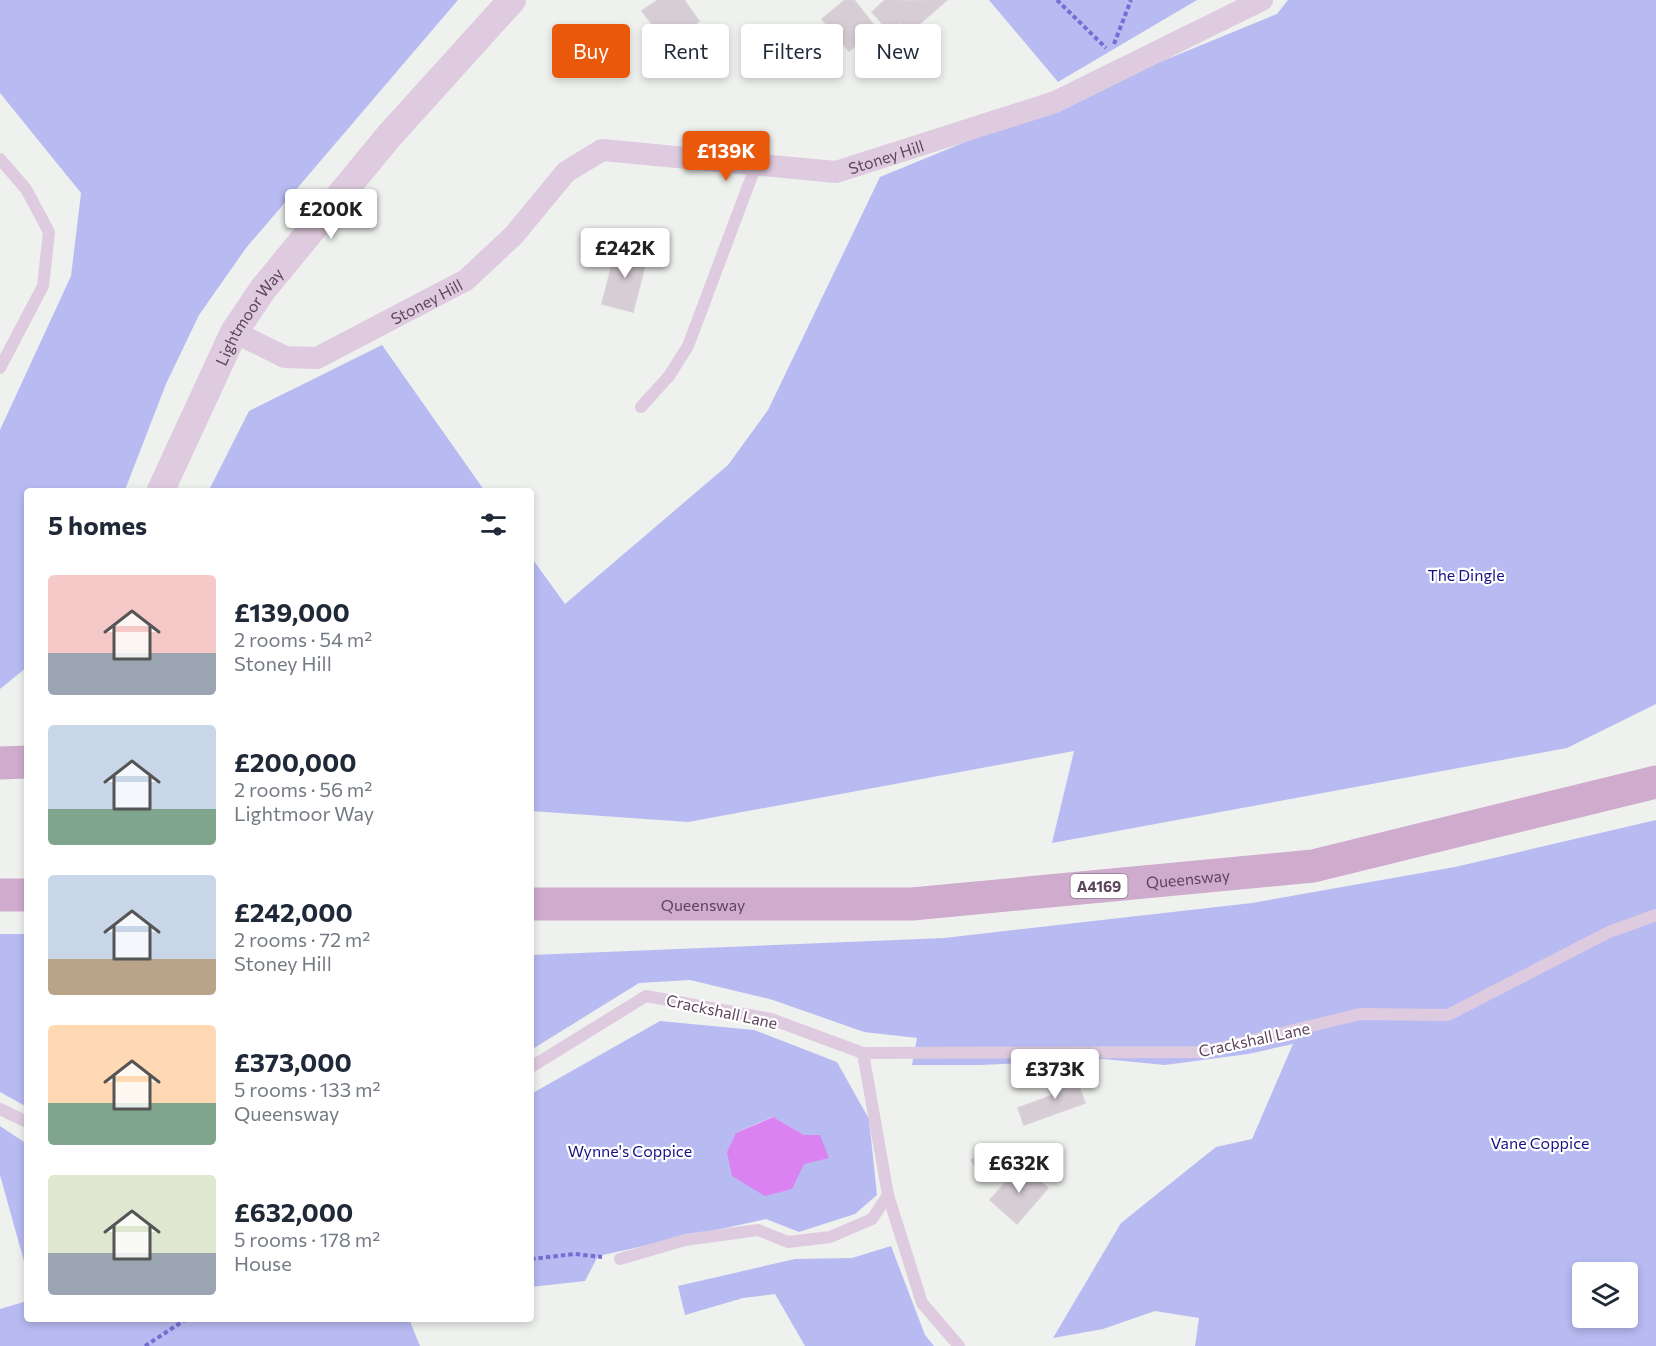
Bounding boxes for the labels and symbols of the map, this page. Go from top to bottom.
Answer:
pin: £139K [684,131,768,182]
street label: Stoney Hill [846,135,926,177]
pin: £200K [289,189,373,240]
pin: £242K [583,228,667,279]
street label: Lightmoor Way [211,263,286,368]
street label: Stoney Hill [387,274,465,327]
park label: The Dingle [1427,565,1505,584]
street label: Queensway [1145,864,1231,891]
road number: A4169 [1070,874,1128,898]
street label: Queensway [661,895,745,914]
street label: Crackshall Lane [665,990,779,1032]
street label: Crackshall Lane [1197,1018,1311,1060]
pin: £373K [1013,1049,1097,1100]
park label: Vane Coppice [1490,1133,1590,1152]
park label: Wynne's Coppice [568,1141,692,1160]
pin: £632K [977,1143,1061,1194]

